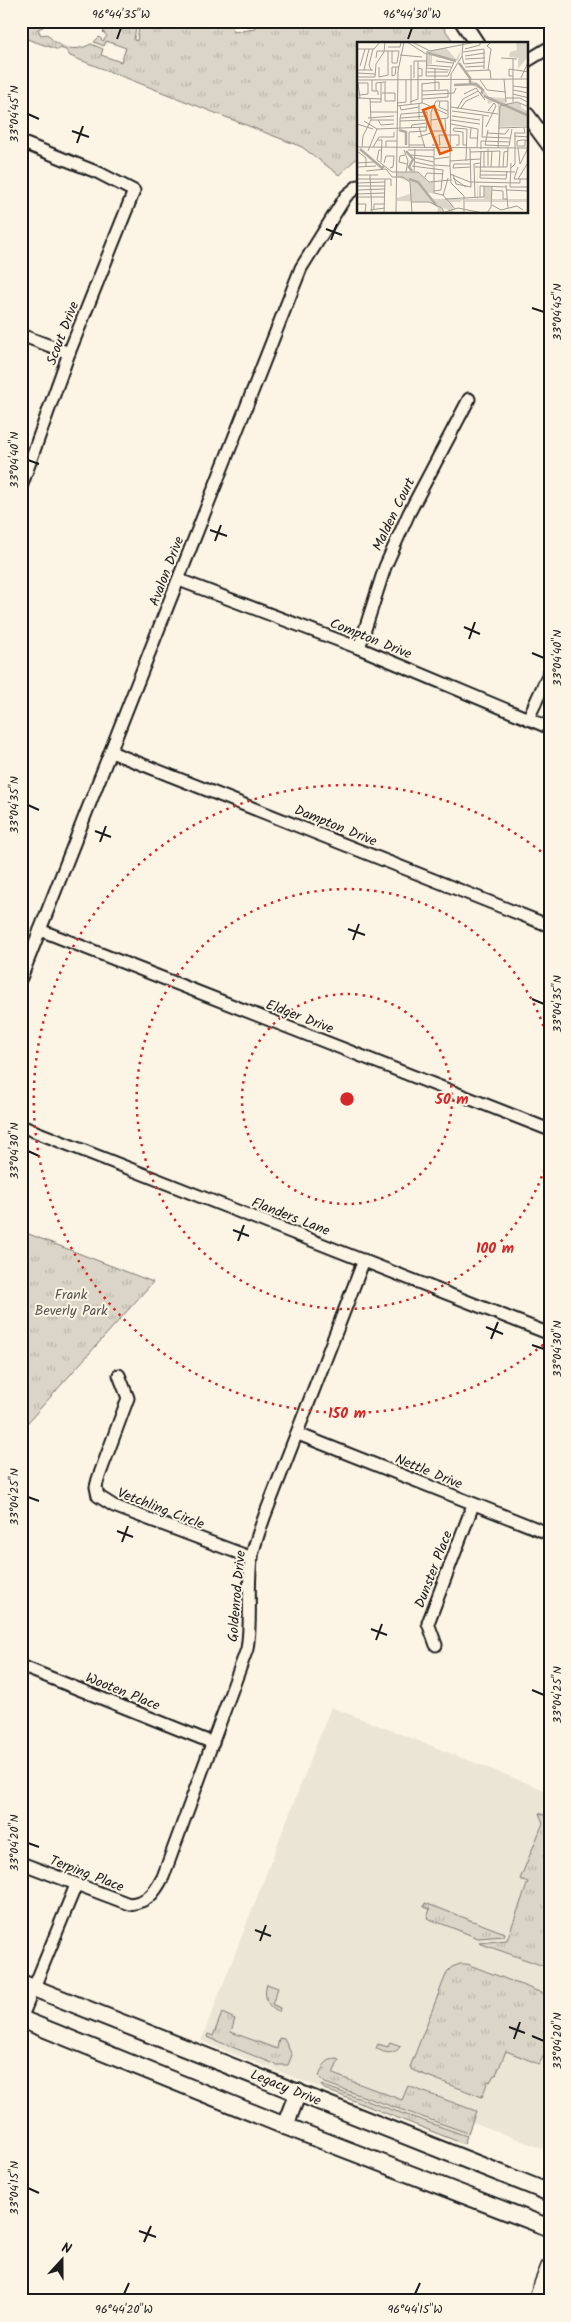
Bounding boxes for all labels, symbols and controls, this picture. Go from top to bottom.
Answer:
text: 96°44'35"W [92,5,150,24]
text: 96°44'30"W [383,5,441,24]
inset map [357,42,528,214]
text: 33°04'45"N [5,85,24,143]
text: 33°04'45"N [548,283,567,341]
street label: Scout Drive [41,298,85,369]
text: 33°04'40"N [5,432,24,488]
street label: Malden Court [367,474,421,555]
street label: Avalon Drive [144,533,191,609]
street label: Compton Drive [326,613,416,666]
text: 33°04'40"N [548,630,567,686]
text: 33°04'35"N [5,776,24,834]
street label: Dampton Drive [291,799,381,853]
text: 33°04'35"N [548,975,567,1033]
street label: Eldger Drive [263,994,337,1040]
text: 50 m [434,1088,469,1112]
centre of rings [338,1090,356,1108]
text: 33°04'30"N [5,1122,24,1180]
street label: Flanders Lane [248,1192,334,1242]
text: 100 m [476,1237,514,1261]
park label: Frank Beverly Park [34,1284,108,1322]
text: 33°04'30"N [548,1320,567,1378]
text: 150 m [328,1402,366,1426]
street label: Nettle Drive [392,1448,466,1496]
text: 33°04'25"N [5,1468,24,1526]
street label: Vetchling Circle [114,1482,208,1536]
street label: Dunster Place [409,1527,459,1611]
street label: Goldenrod Drive [222,1549,252,1643]
text: 33°04'25"N [548,1666,567,1724]
street label: Wooten Place [82,1667,164,1717]
text: 33°04'20"N [5,1814,24,1872]
street label: Terping Place [46,1850,128,1898]
text: 33°04'20"N [548,2012,567,2070]
street label: Legacy Drive [247,2064,325,2112]
text: 33°04'15"N [5,2161,24,2215]
north arrow [38,2234,88,2284]
text: N [58,2237,75,2261]
text: 96°44'20"W [95,2300,153,2319]
text: 96°44'15"W [387,2300,443,2319]

